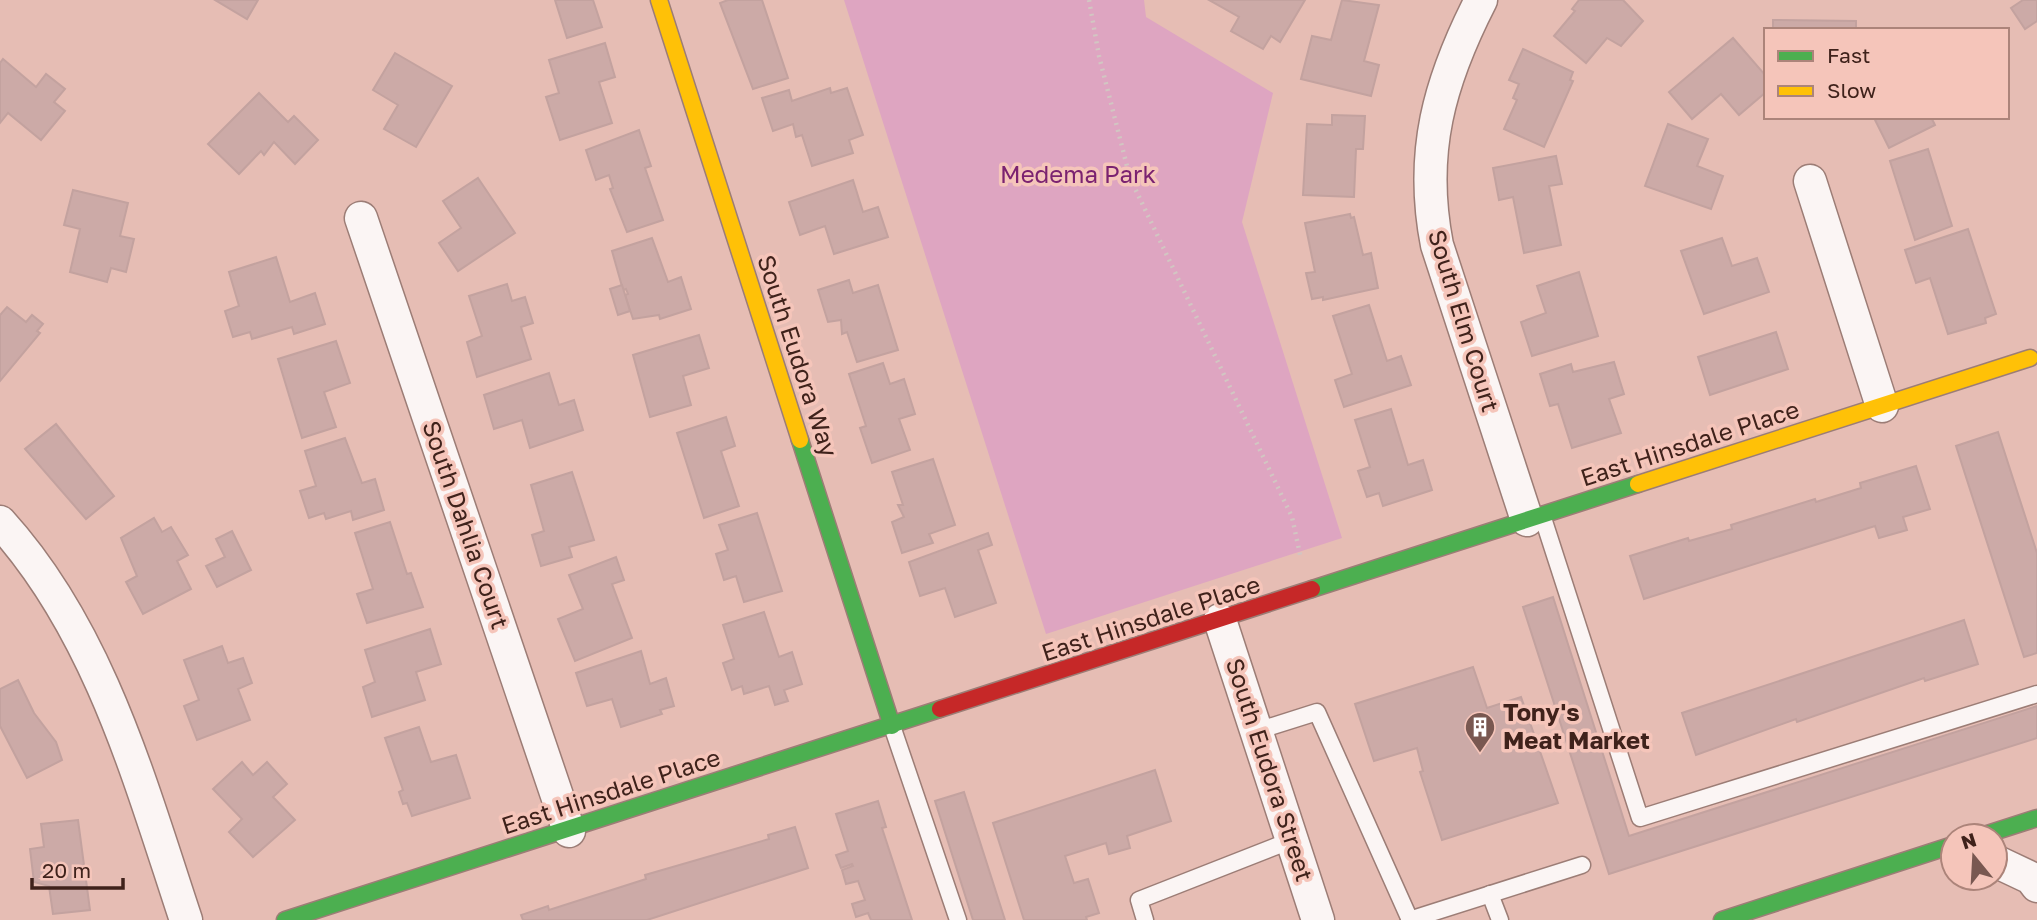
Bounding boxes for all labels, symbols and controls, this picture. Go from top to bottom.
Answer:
legend [1764,28,2009,119]
text: Fast [1827,42,1870,68]
text: Slow [1827,77,1876,103]
park label: Medema Park [1000,159,1156,188]
street label: South Elm Court [1423,226,1506,415]
street label: South Eudora Way [752,251,845,460]
street label: East Hinsdale Place [1577,394,1802,492]
street label: South Dahlia Court [417,417,516,632]
street label: East Hinsdale Place [1038,569,1263,667]
street label: South Eudora Street [1221,654,1320,885]
place label: Tony's Meat Market [1503,697,1650,754]
building icon: Tony's Meat Market [1463,710,1497,754]
street label: East Hinsdale Place [498,742,723,840]
north arrow [1939,822,2009,892]
text: N [1958,827,1979,854]
scale bar [32,846,122,890]
text: 20 m [42,857,91,883]

